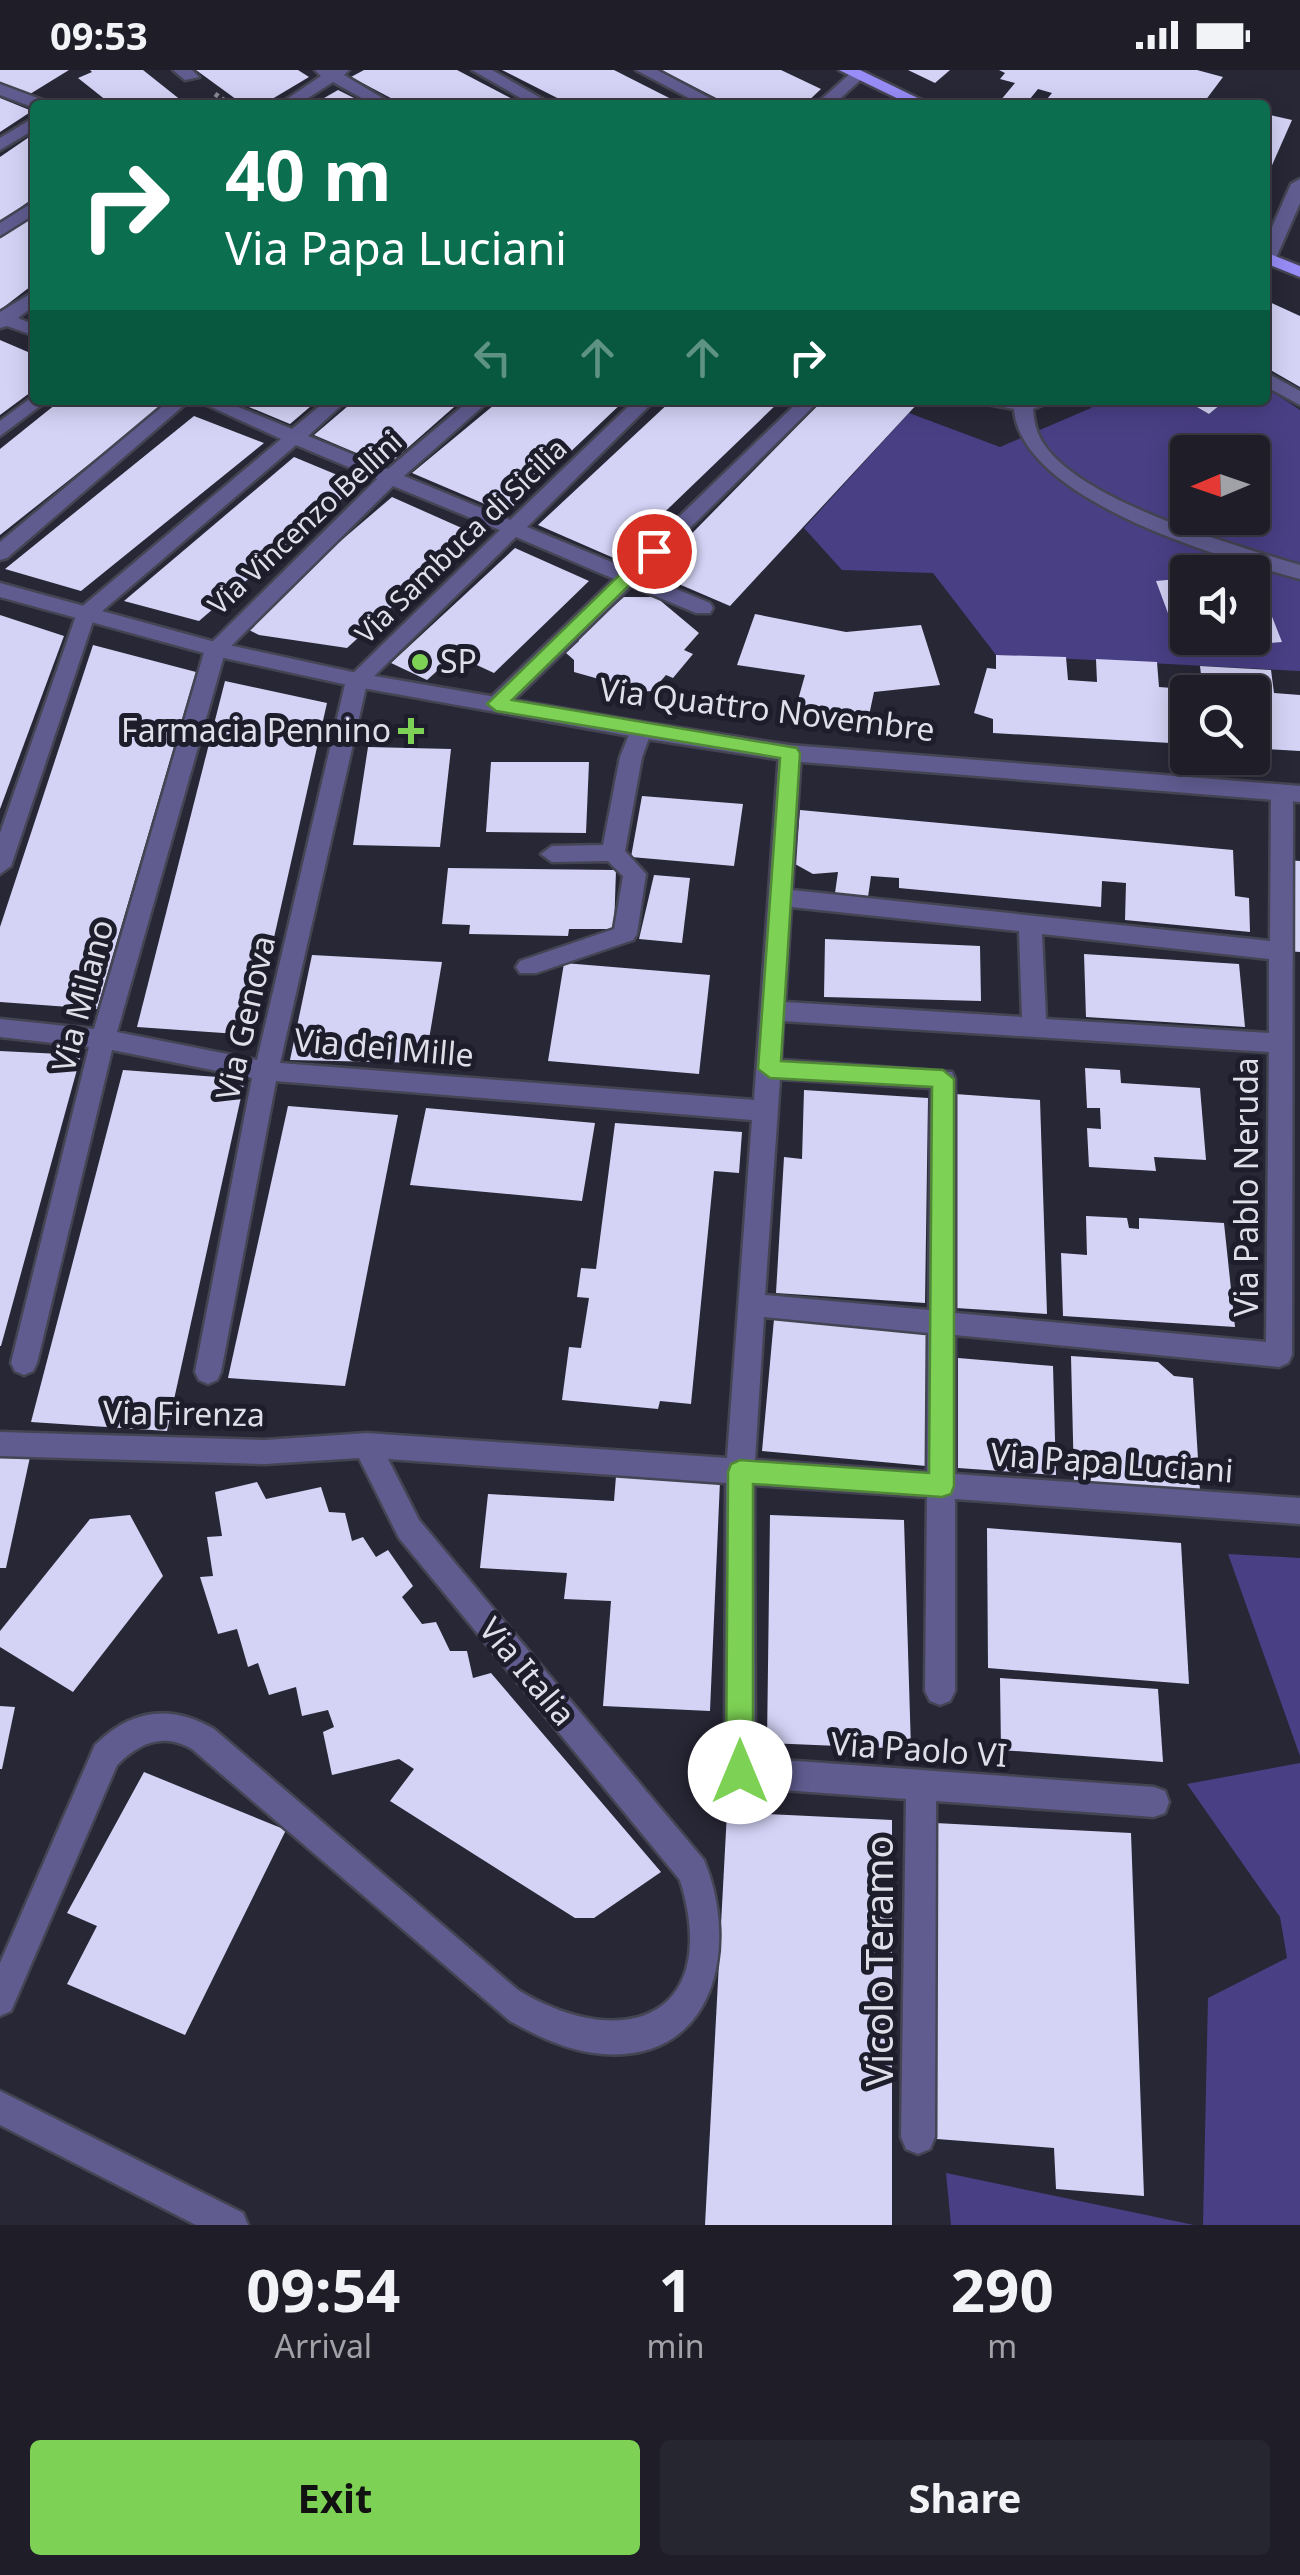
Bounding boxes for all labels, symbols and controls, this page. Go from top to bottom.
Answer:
text: 09:53 [50,9,148,61]
text: 40 m [225,126,392,222]
icon: right [60,140,190,270]
text: Via Papa Luciani [225,217,567,278]
icon: left [465,330,520,385]
icon: ahead [570,330,625,385]
icon: ahead [675,330,730,385]
icon: right [780,330,835,385]
street label: Via Vincenzo Bellini [199,422,410,622]
street label: Via Sambuca di Sicilia [346,429,574,651]
north arrow [1170,435,1270,535]
map controls [1170,435,1270,775]
pin [612,509,697,594]
icon: arrive [627,524,682,579]
button: sound [1170,555,1270,655]
place label: SP [440,639,477,682]
marker: SP [409,651,431,673]
street label: Via Quattro Novembre [597,667,937,750]
button: search [1170,675,1270,775]
place label: Farmacia Pennino [121,708,391,751]
marker: Farmacia Pennino [400,720,422,742]
street label: Via Milano [41,915,123,1077]
street label: Via Genova [205,931,284,1104]
street label: Via dei Mille [293,1017,476,1076]
street label: Via Pablo Neruda [1224,1057,1267,1317]
street label: Via Firenza [103,1390,265,1435]
street label: Via Papa Luciani [989,1432,1235,1491]
street label: Via Italia [470,1608,586,1734]
position arrow [688,1720,792,1824]
street label: Via Paolo VI [830,1721,1009,1776]
street label: Vicolo Teramo [852,1835,904,2087]
text: 09:54 [246,2248,400,2330]
text: 1 [658,2248,693,2330]
text: 290 [951,2248,1054,2330]
text: Arrival [275,2324,372,2367]
text: min [647,2324,705,2367]
text: m [987,2324,1017,2367]
button: Exit [30,2440,640,2555]
button: Share [660,2440,1270,2555]

